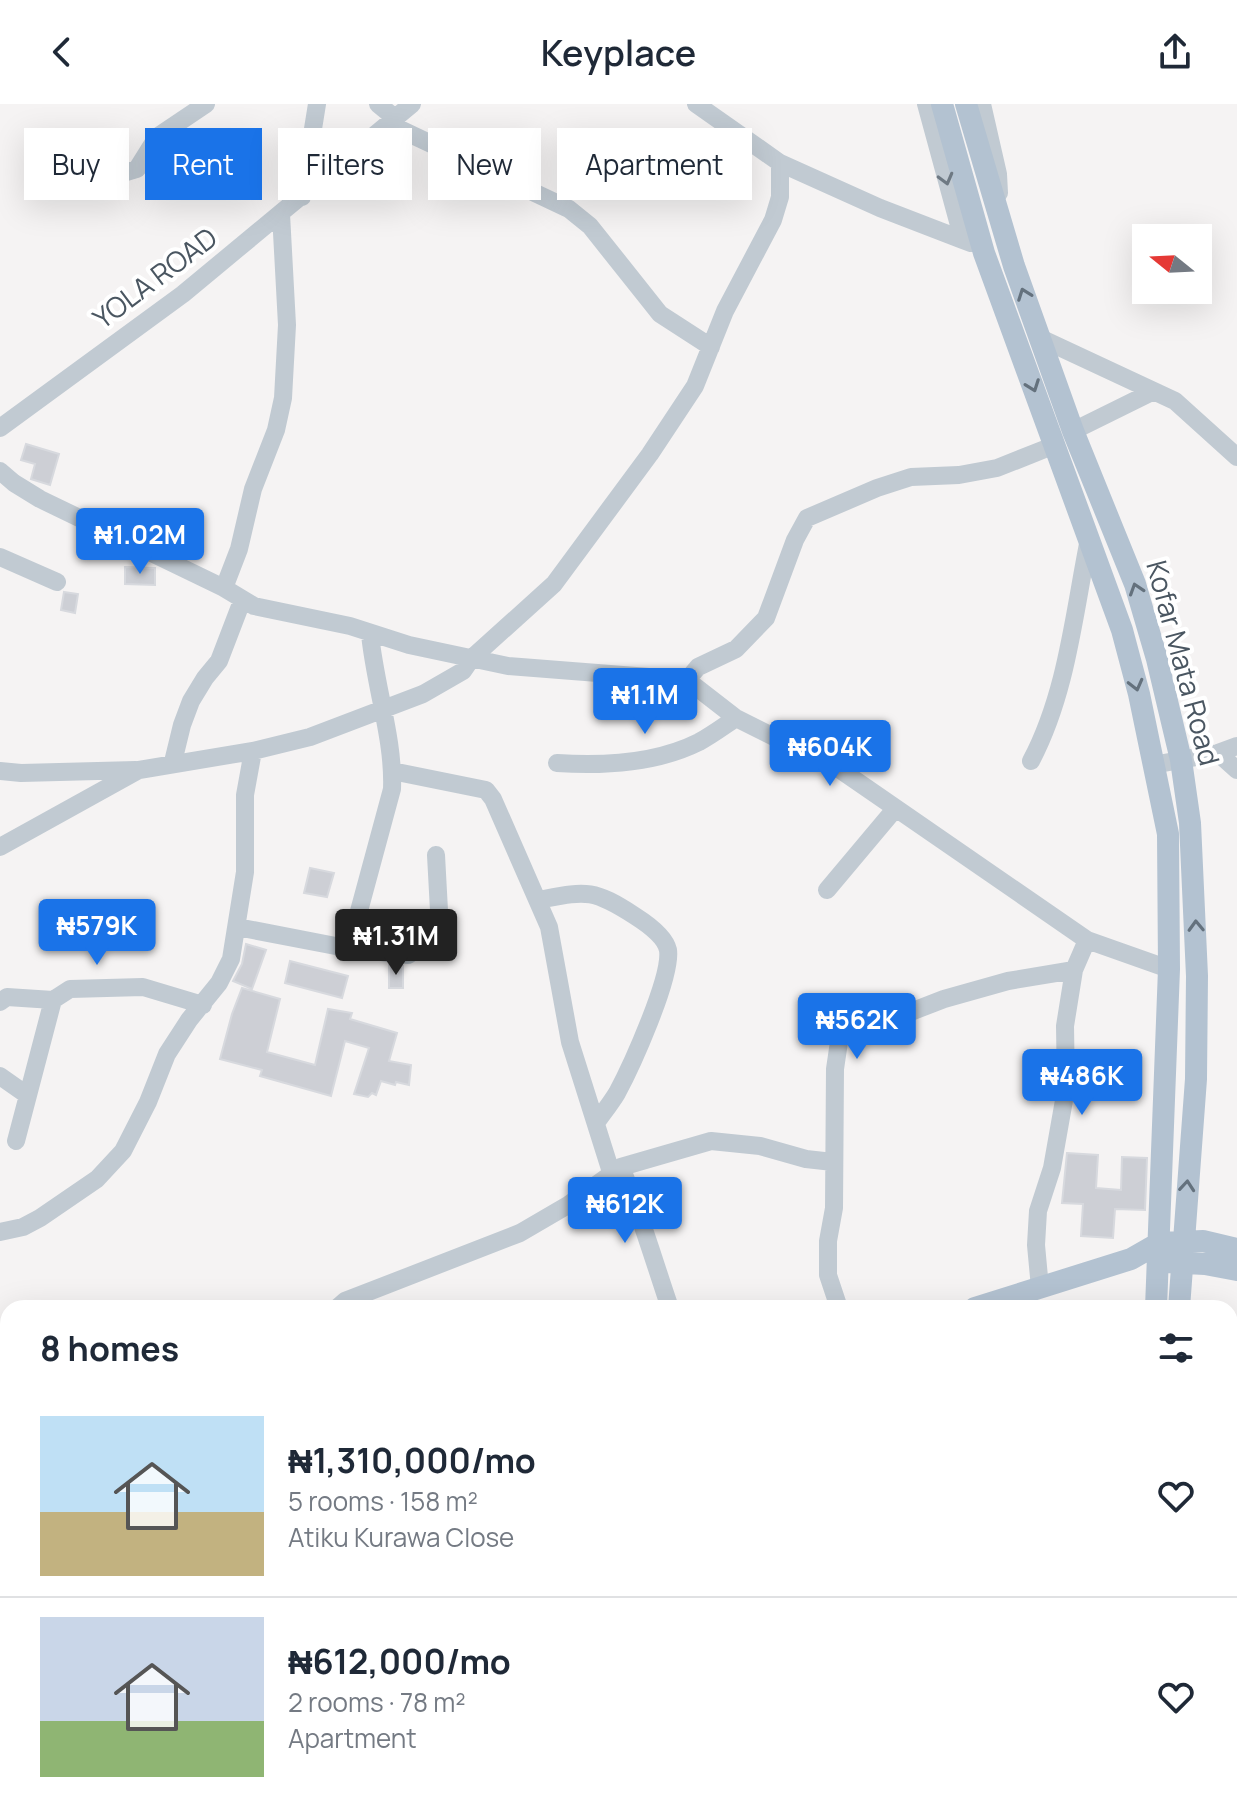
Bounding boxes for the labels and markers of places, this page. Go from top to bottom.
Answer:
pin: ₦1.02M [75,508,205,576]
pin: ₦1.1M [589,668,701,736]
pin: ₦604K [774,720,886,788]
pin: ₦579K [41,899,153,967]
pin: ₦1.31M [331,909,461,977]
pin: ₦562K [801,993,913,1061]
pin: ₦486K [1026,1049,1138,1117]
pin: ₦612K [569,1177,681,1245]

